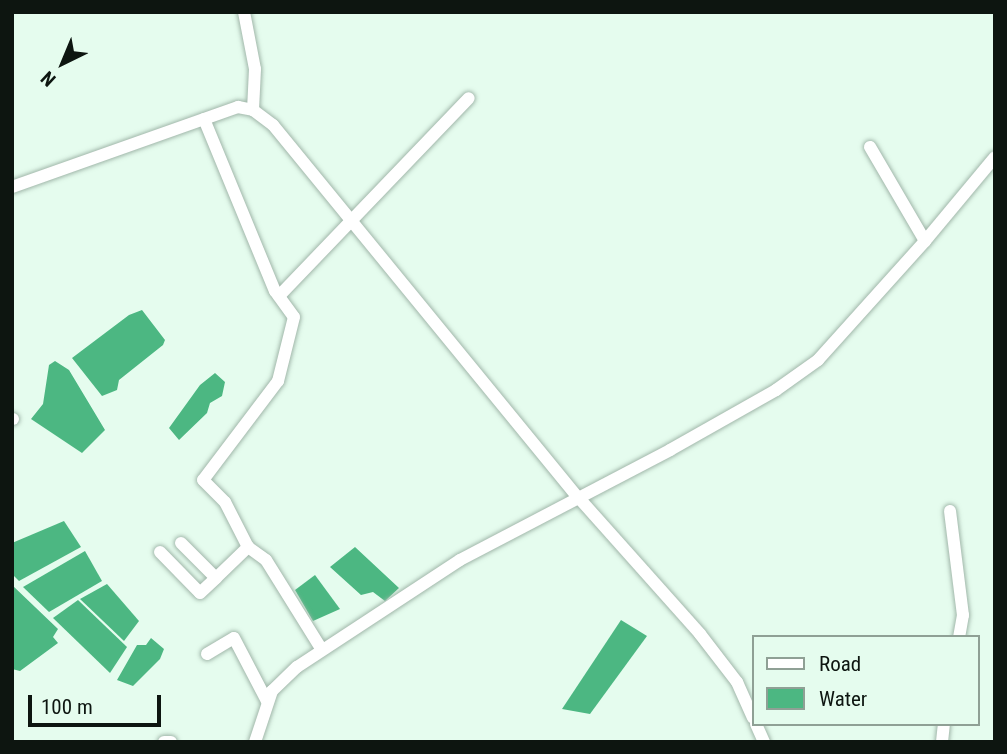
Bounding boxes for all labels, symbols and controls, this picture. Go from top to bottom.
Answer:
north arrow [28,28,98,98]
text: N [36,66,60,91]
legend [752,635,979,726]
text: Road [819,652,861,676]
scale bar [32,680,164,724]
text: Water [819,687,867,711]
text: 100 m [41,695,93,719]

